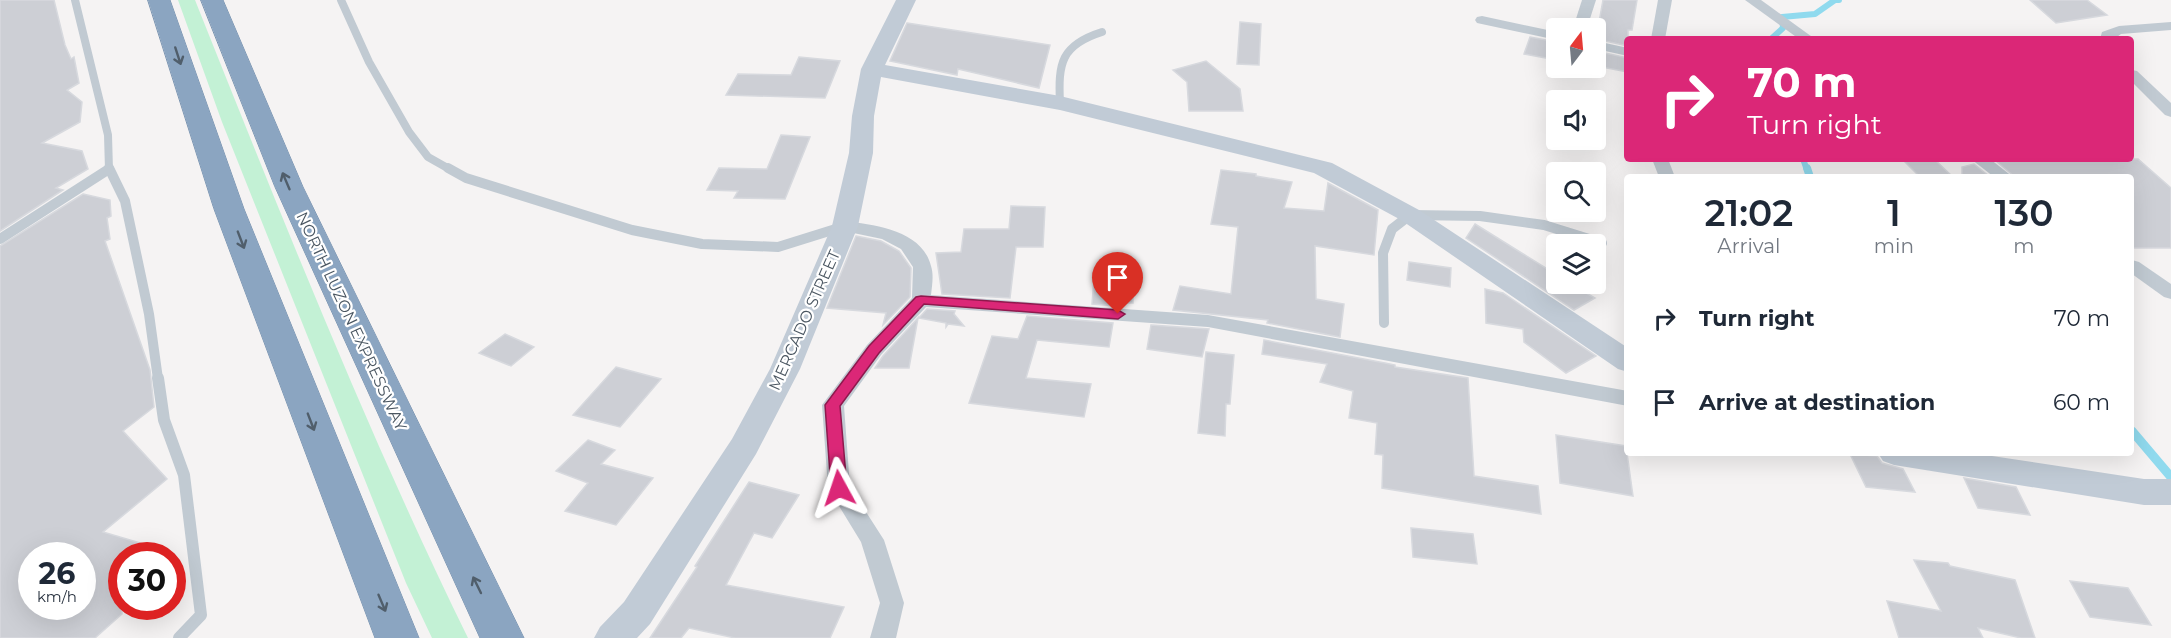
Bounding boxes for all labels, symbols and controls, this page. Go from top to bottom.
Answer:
north arrow [1546,18,1606,78]
map controls [1546,18,1606,294]
one-way arrow [173,46,184,65]
text: 70 m [1747,56,1857,108]
icon: right [1648,60,1726,138]
button: sound [1546,90,1606,150]
text: Turn right [1747,108,1882,141]
button: search [1546,162,1606,222]
one-way arrow [280,172,291,190]
text: 21:02 [1705,191,1793,235]
text: 1 [1887,191,1901,235]
text: 130 [1995,191,2053,235]
street label: NORTH LUZON EXPRESSWAY [292,209,411,434]
one-way arrow [236,230,247,249]
button: layers [1546,234,1606,294]
text: Arrival [1717,234,1780,258]
text: min [1874,234,1914,258]
text: m [2013,234,2035,258]
street label: MERCADO STREET [765,246,844,393]
pin [1092,252,1143,314]
icon: arrive [1101,261,1134,294]
icon: right [1648,302,1681,335]
text: Turn right [1699,305,1814,332]
text: 70 m [2054,305,2110,332]
icon: arrive [1648,386,1681,419]
text: Arrive at destination [1699,389,1935,416]
text: 60 m [2053,389,2110,416]
one-way arrow [307,412,318,431]
position arrow [807,456,871,520]
speed limit sign: 30 [108,542,186,620]
text: 26 [39,555,75,592]
one-way arrow [470,577,482,595]
text: km/h [37,587,77,606]
one-way arrow [377,594,388,612]

